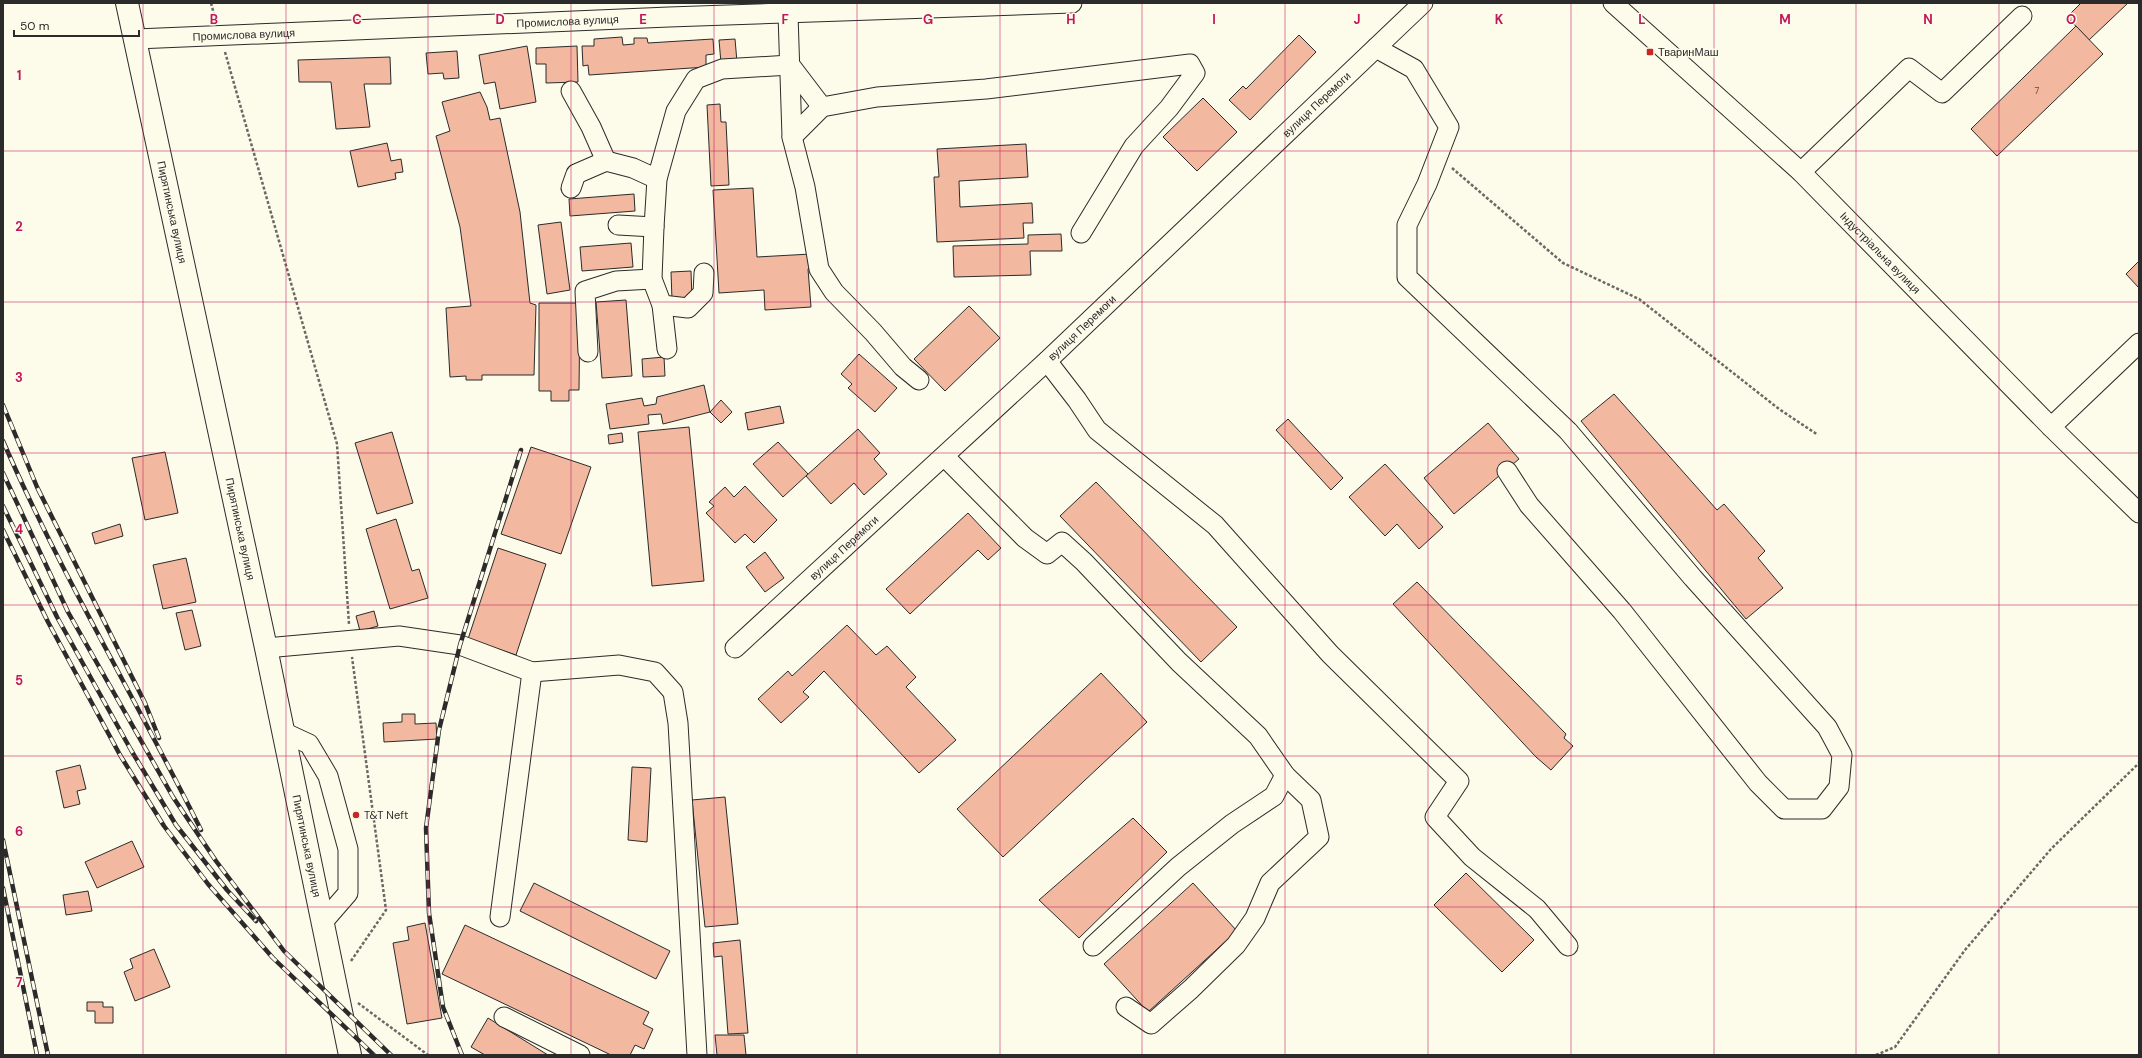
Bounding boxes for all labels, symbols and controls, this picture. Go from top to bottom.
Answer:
text: B [210,11,218,28]
text: C [352,11,362,28]
text: D [495,11,505,28]
text: E [639,11,647,28]
text: F [781,11,789,28]
text: G [923,11,933,28]
text: H [1066,11,1076,28]
text: I [1212,11,1216,28]
text: J [1353,11,1361,28]
text: K [1495,11,1504,28]
text: L [1638,11,1646,28]
text: M [1779,11,1791,28]
text: N [1923,11,1933,28]
text: O [2066,11,2076,28]
scale bar [14,12,139,38]
street label: Промислова вулиця [516,12,619,30]
text: 50 m [20,18,49,34]
street label: Промислова вулиця [192,25,295,44]
place label: ТваринМаш [1658,45,1719,59]
marker: ТваринМаш [1645,47,1655,57]
text: 1 [17,67,21,84]
street label: вулиця Перемоги [1279,69,1353,140]
house number: 7 [2035,85,2040,97]
street label: Пирятинська вулиця [154,160,190,265]
street label: Індустріальна вулиця [1837,209,1924,297]
text: 2 [15,218,23,235]
street label: вулиця Перемоги [1045,292,1119,364]
text: 3 [15,369,23,386]
street label: Пирятинська вулиця [222,476,258,581]
street label: вулиця Перемоги [807,513,881,583]
text: 4 [15,521,23,538]
text: 5 [15,672,23,689]
street label: Пирятинська вулиця [289,793,324,899]
place label: T&T Neft [364,808,408,822]
marker: T&T Neft [351,810,361,820]
text: 6 [15,823,23,840]
text: 7 [16,974,23,991]

